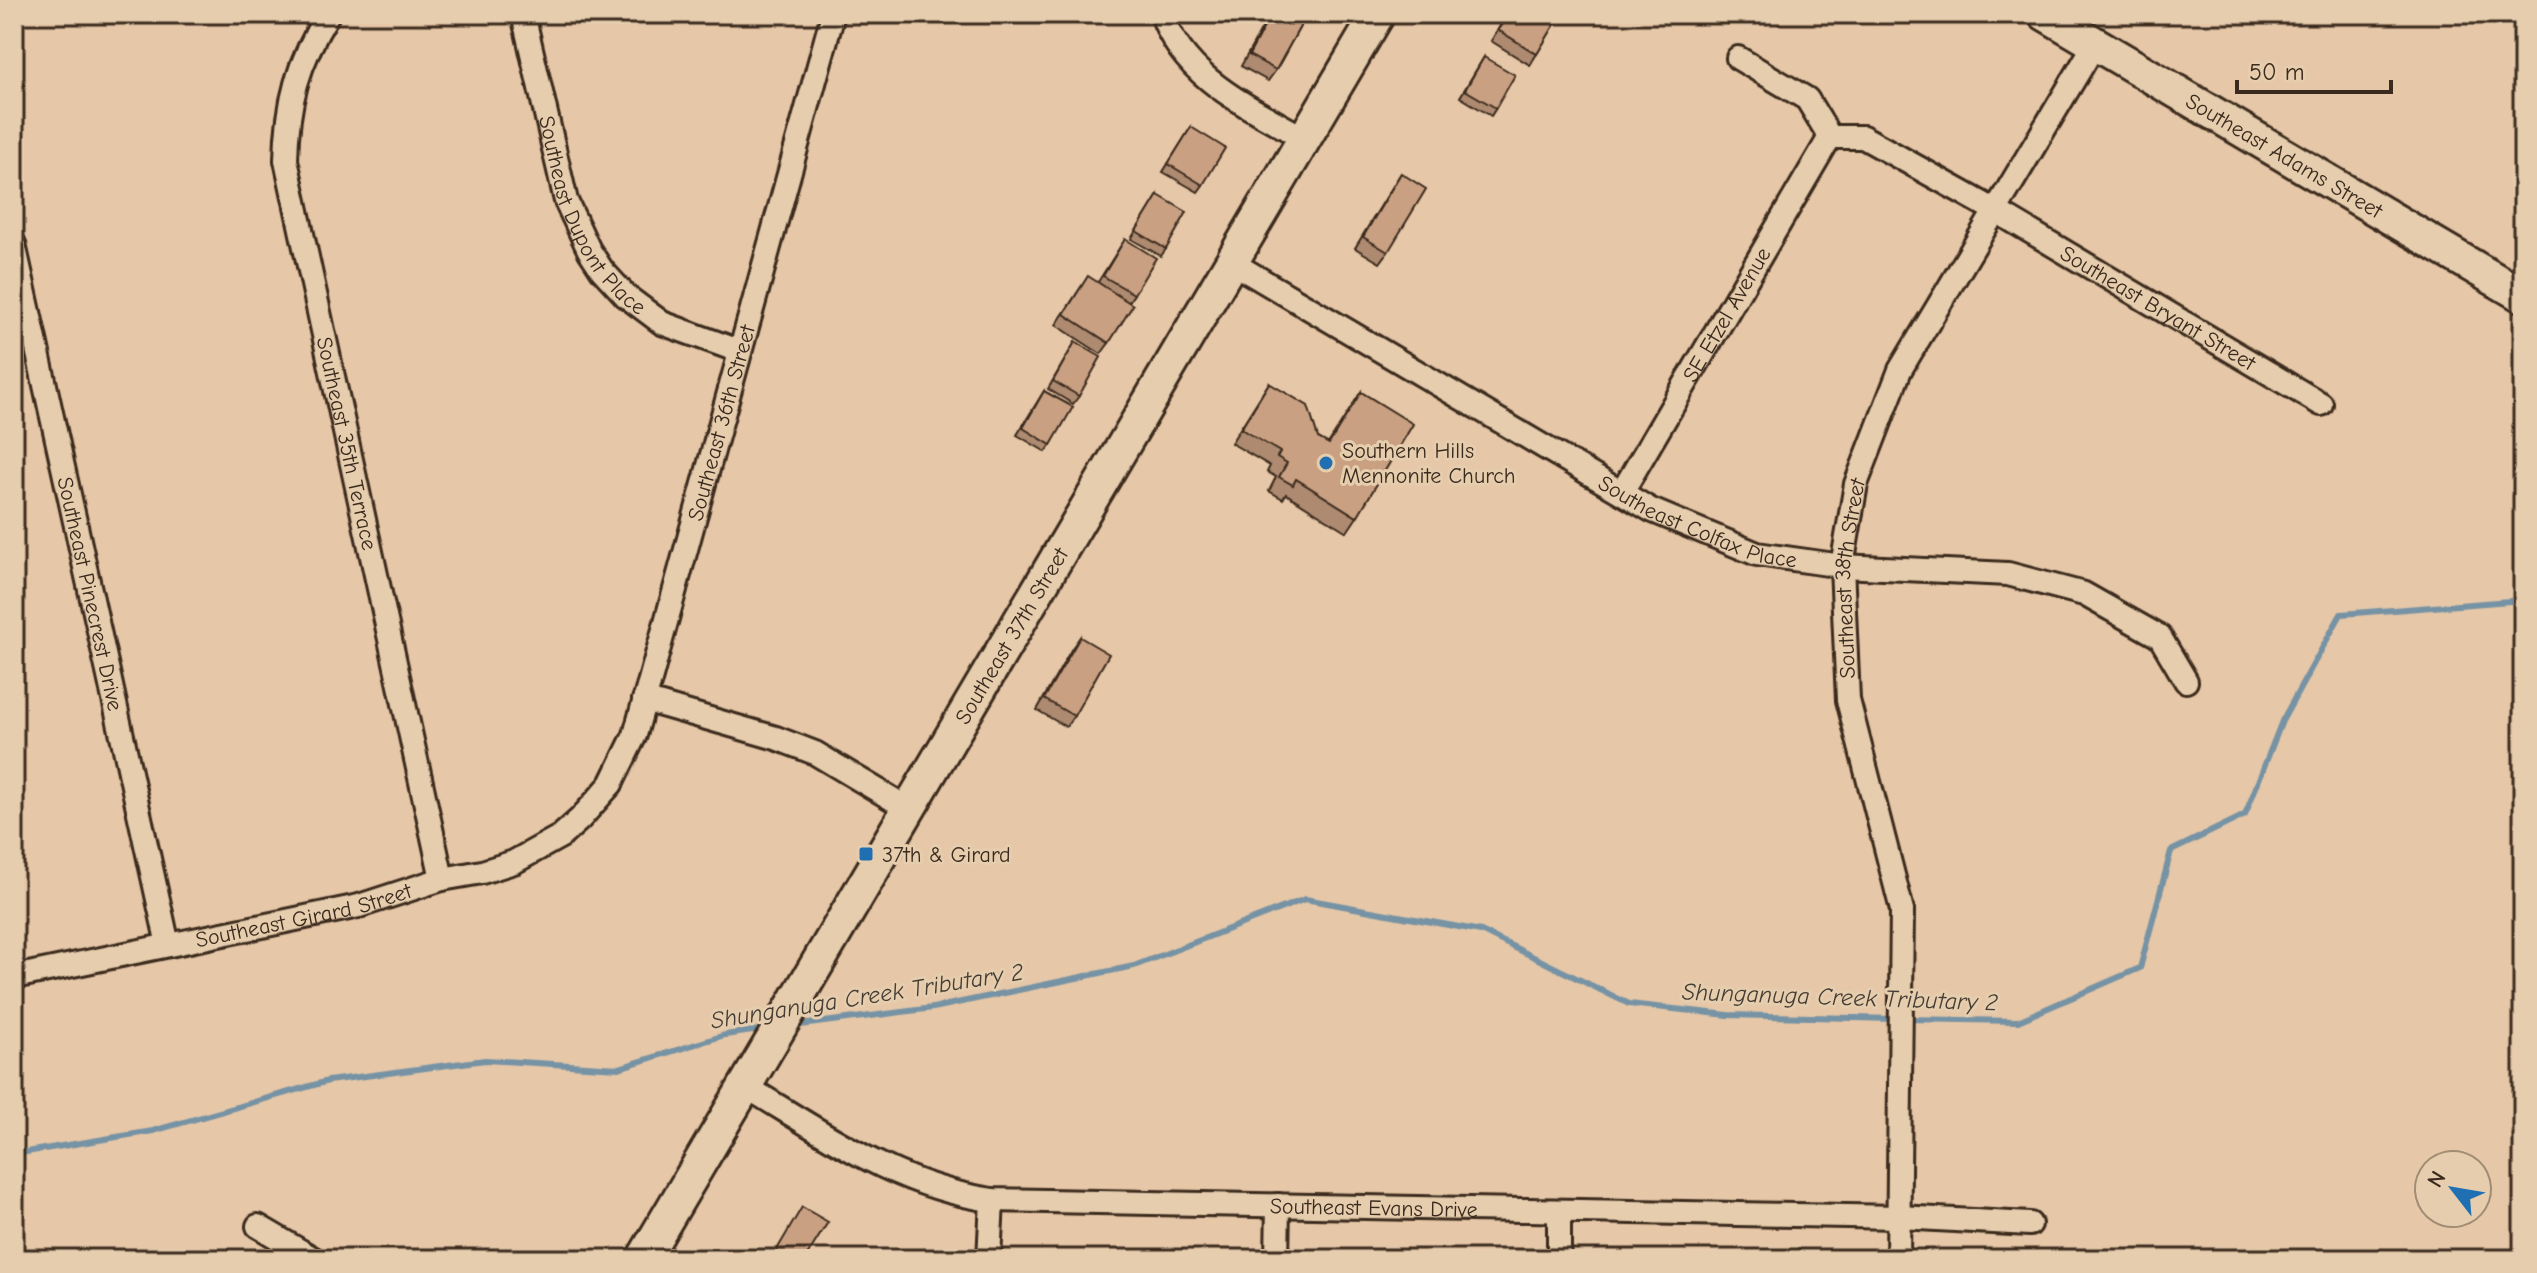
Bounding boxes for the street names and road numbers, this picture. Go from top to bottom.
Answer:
street label: Southeast Adams Street [2181,88,2388,225]
street label: Southeast Dupont Place [533,113,651,320]
street label: Southeast Bryant Street [2056,240,2261,377]
street label: SE Etzel Avenue [1677,243,1777,387]
street label: Southeast 36th Street [682,321,761,524]
street label: Southeast 35th Terrace [311,334,382,553]
street label: Southeast Colfax Place [1594,470,1798,573]
street label: Southeast Pinecrest Drive [51,474,128,713]
street label: Southeast 38th Street [1830,474,1871,679]
street label: Southeast 37th Street [950,543,1074,729]
street label: Southeast Girard Street [193,878,416,953]
street label: Southeast Evans Drive [1270,1193,1478,1223]

